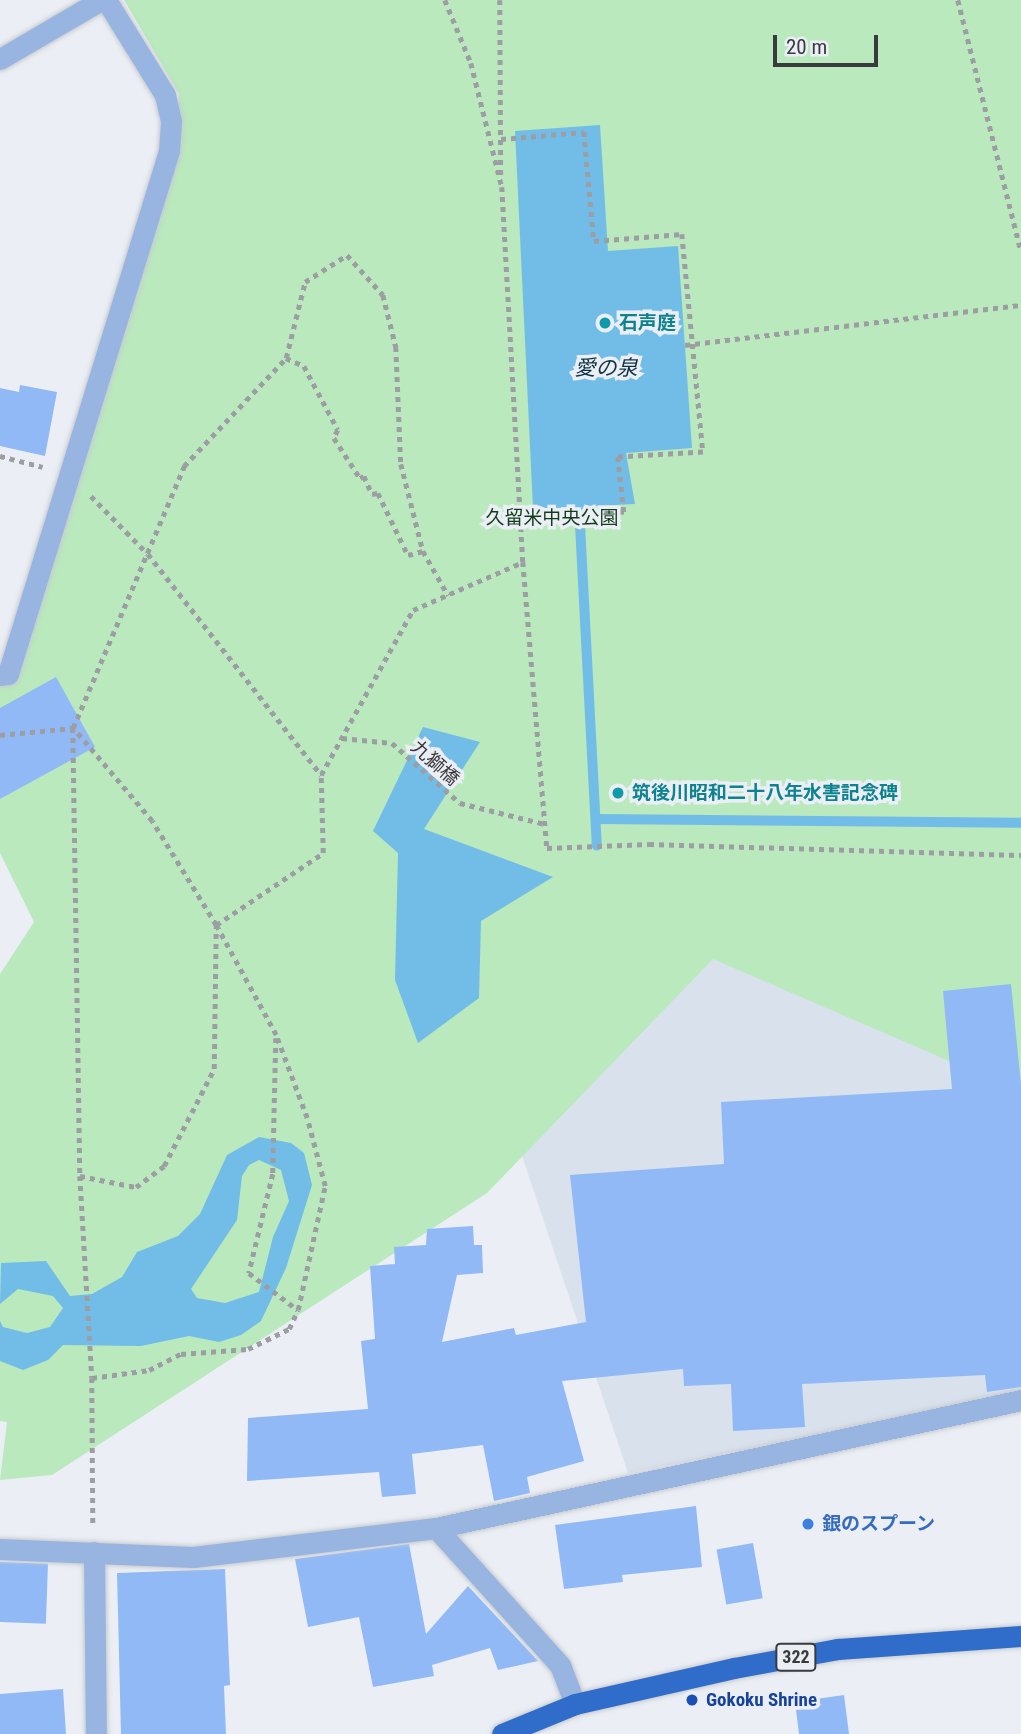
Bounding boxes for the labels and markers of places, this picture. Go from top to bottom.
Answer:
place label: 石声庭 [619,312,676,334]
marker: 石声庭 [597,315,613,331]
place label: 筑後川昭和二十八年水害記念碑 [632,782,898,804]
marker: 筑後川昭和二十八年水害記念碑 [610,785,626,801]
place label: 銀のスプーン [822,1513,936,1535]
marker: 銀のスプーン [800,1516,816,1532]
place label: Gokoku Shrine [706,1689,817,1711]
marker: Gokoku Shrine [684,1692,700,1708]

